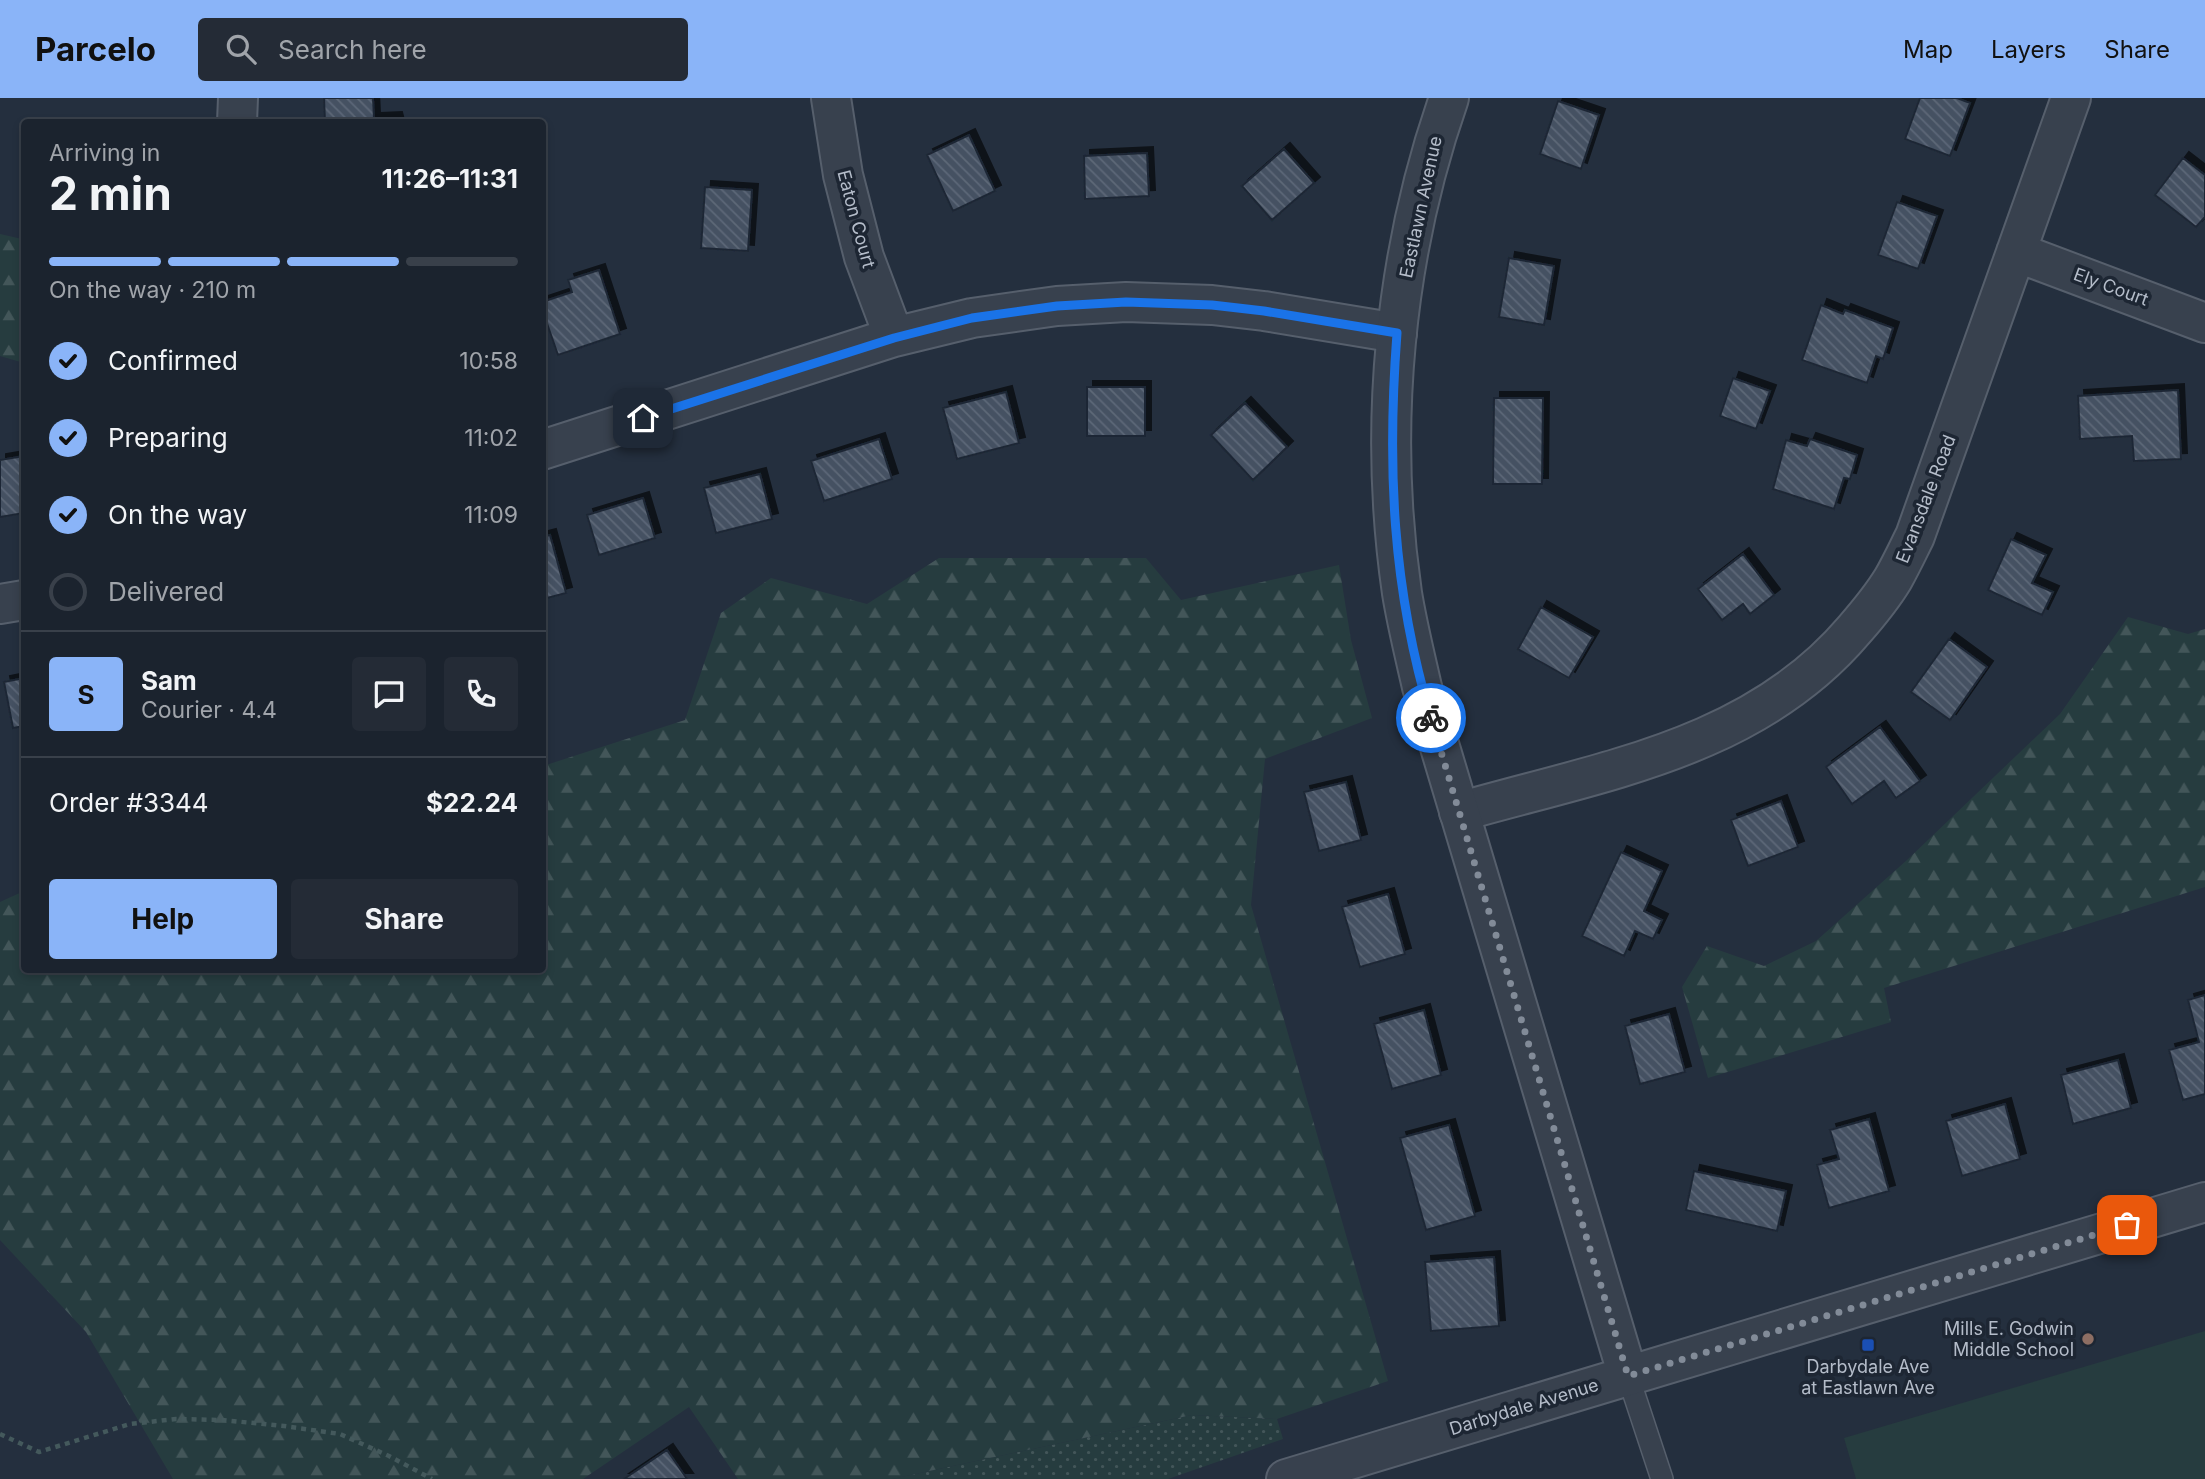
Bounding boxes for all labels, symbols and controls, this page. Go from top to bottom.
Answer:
search box [198,18,688,81]
text: Parcelo [35,29,156,69]
icon: search [222,30,260,68]
text: Search here [278,34,427,65]
text: Map [1903,35,1953,64]
text: Layers [1991,35,2066,64]
text: Share [2104,35,2170,64]
street label: Eastlawn Avenue [1395,134,1446,280]
text: Arriving in [49,139,160,167]
text: 11:26–11:31 [382,163,518,194]
text: 2 min [49,165,172,221]
street label: Eaton Court [833,168,880,270]
street label: Ely Court [2071,263,2152,310]
text: On the way · 210 m [49,276,256,304]
icon: check [49,342,87,380]
text: Confirmed [108,345,238,376]
text: 10:58 [459,347,518,375]
pin [613,388,673,448]
icon: home [624,399,662,437]
icon: check [49,419,87,457]
text: Preparing [108,422,228,453]
text: 11:02 [464,424,518,452]
street label: Evansdale Road [1891,432,1960,566]
icon: check [49,496,87,534]
text: On the way [108,499,247,530]
text: 11:09 [464,501,518,529]
text: Delivered [108,576,224,607]
button: chat [352,657,426,731]
button: phone [444,657,518,731]
text: Sam [141,665,197,696]
text: S [77,679,95,710]
courier [1396,683,1466,753]
text: Courier · 4.4 [141,696,277,724]
icon: bike [1412,699,1450,737]
text: Order #3344 [49,787,209,818]
text: $22.24 [426,787,518,818]
button: Help [49,879,277,959]
button: Share [291,879,518,959]
pin [2097,1195,2157,1255]
icon: bag [2108,1206,2146,1244]
place label: Mills E. Godwin Middle School [1944,1318,2074,1360]
marker: Mills E. Godwin Middle School [2080,1331,2096,1347]
marker: Darbydale Ave at Eastlawn Ave [1860,1337,1876,1353]
place label: Darbydale Ave at Eastlawn Ave [1801,1356,1935,1398]
street label: Darbydale Avenue [1447,1374,1601,1439]

